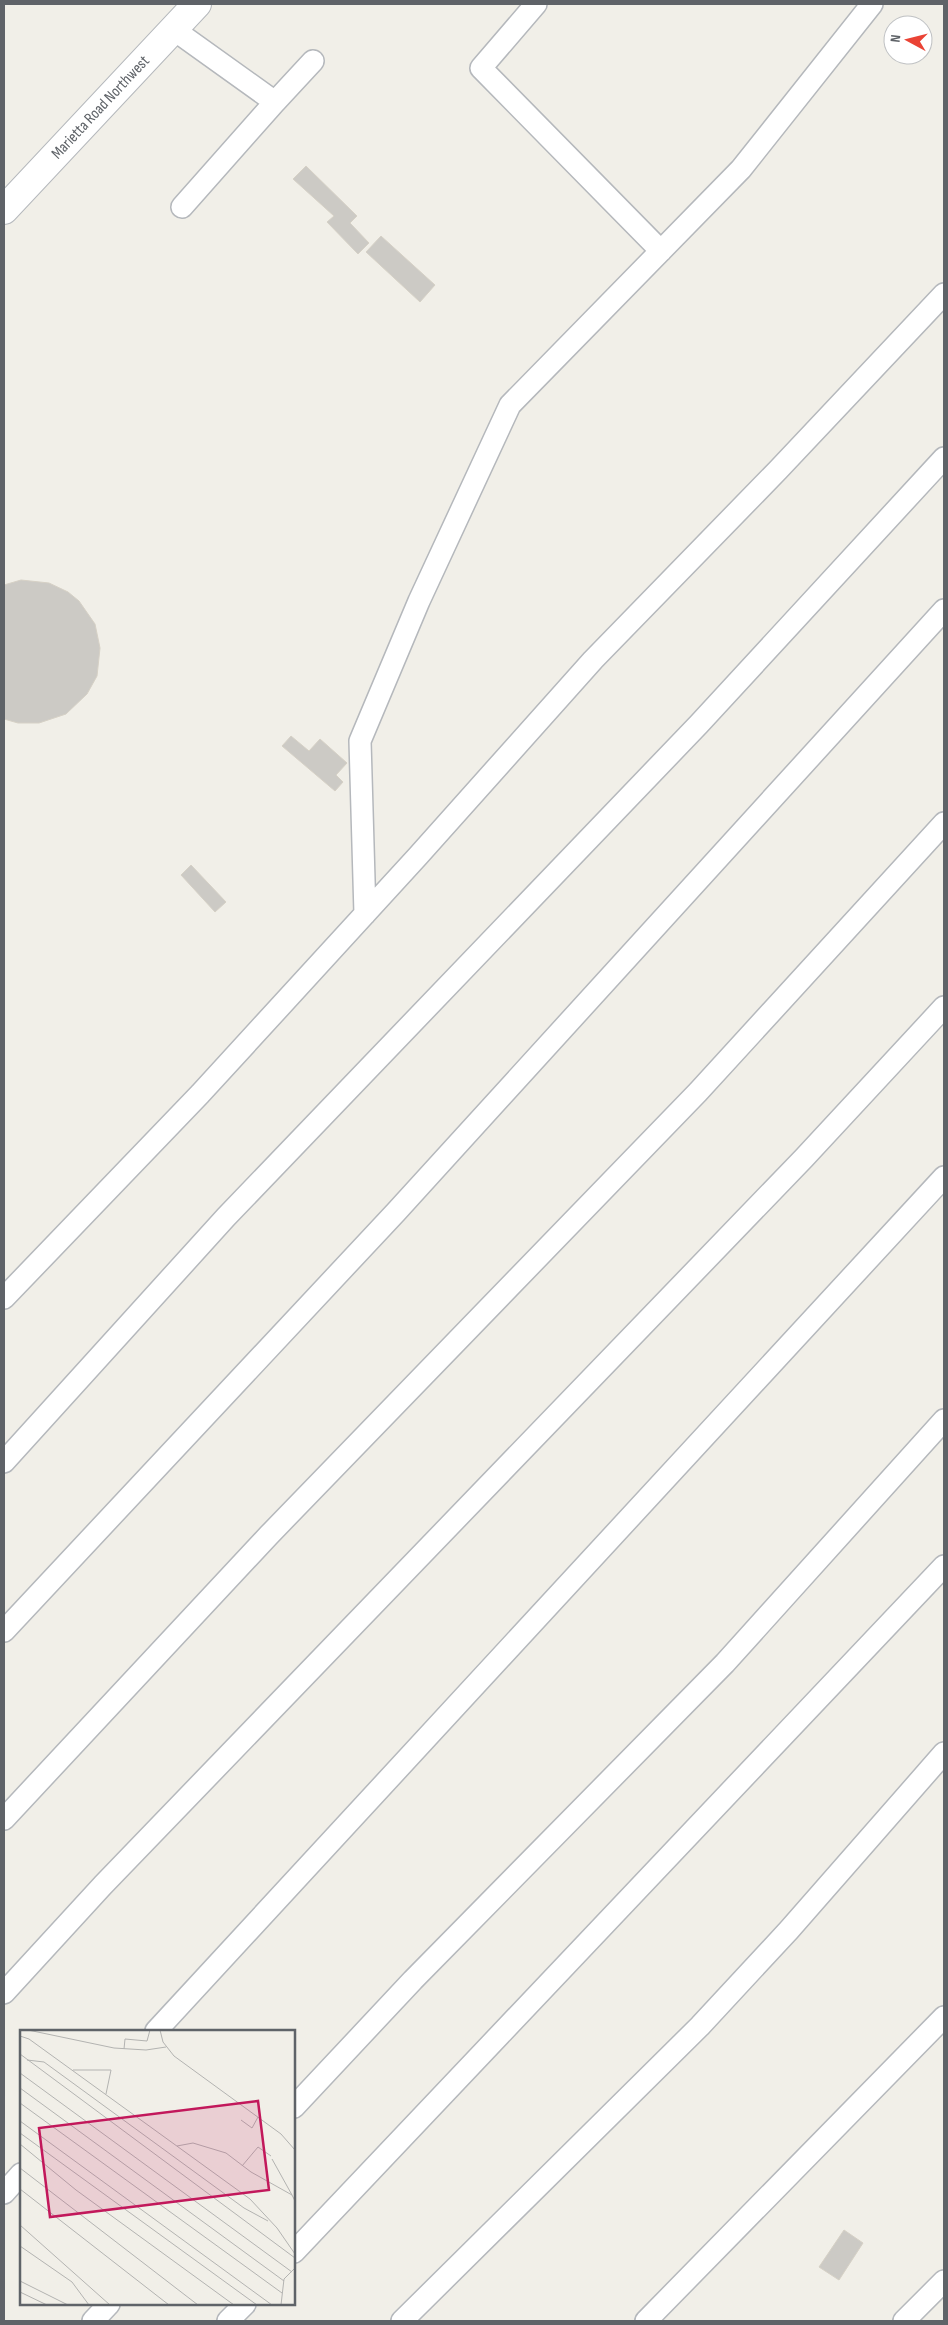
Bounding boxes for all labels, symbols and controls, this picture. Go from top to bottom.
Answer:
north arrow [883,15,933,65]
text: N [887,34,904,43]
street label: Marietta Road Northwest [47,51,153,163]
inset map [20,2030,295,2305]

